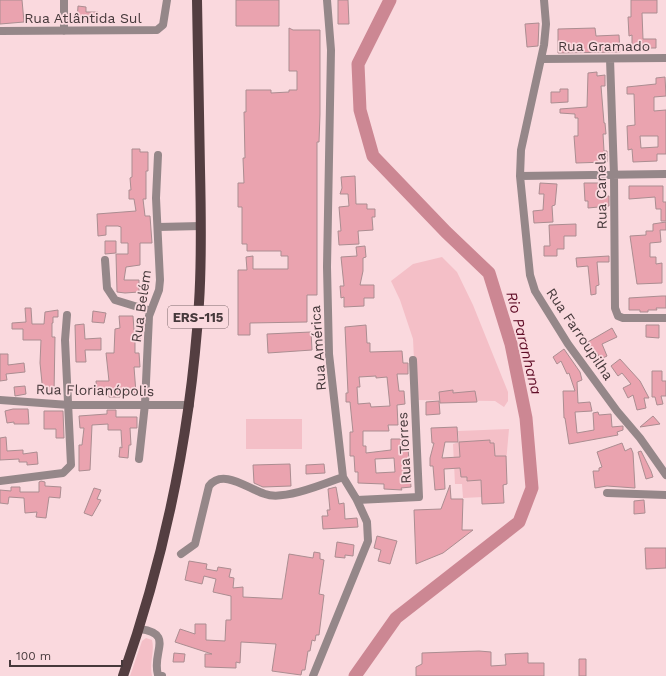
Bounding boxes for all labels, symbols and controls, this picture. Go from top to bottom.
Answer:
street label: Rua Atlântida Sul [24,10,142,26]
street label: Rua Gramado [558,38,650,54]
street label: Rua Canela [592,152,610,229]
street label: Rua Belém [128,269,154,343]
street label: Rua Farroupilha [543,285,617,383]
water label: Rio Paranhana [502,290,546,396]
street label: Rua América [307,305,329,391]
road number: ERS-115 [168,306,228,328]
street label: Rua Florianópolis [36,381,154,399]
street label: Rua Torres [394,412,414,484]
scale bar [10,642,122,668]
text: 100 m [16,649,51,663]

